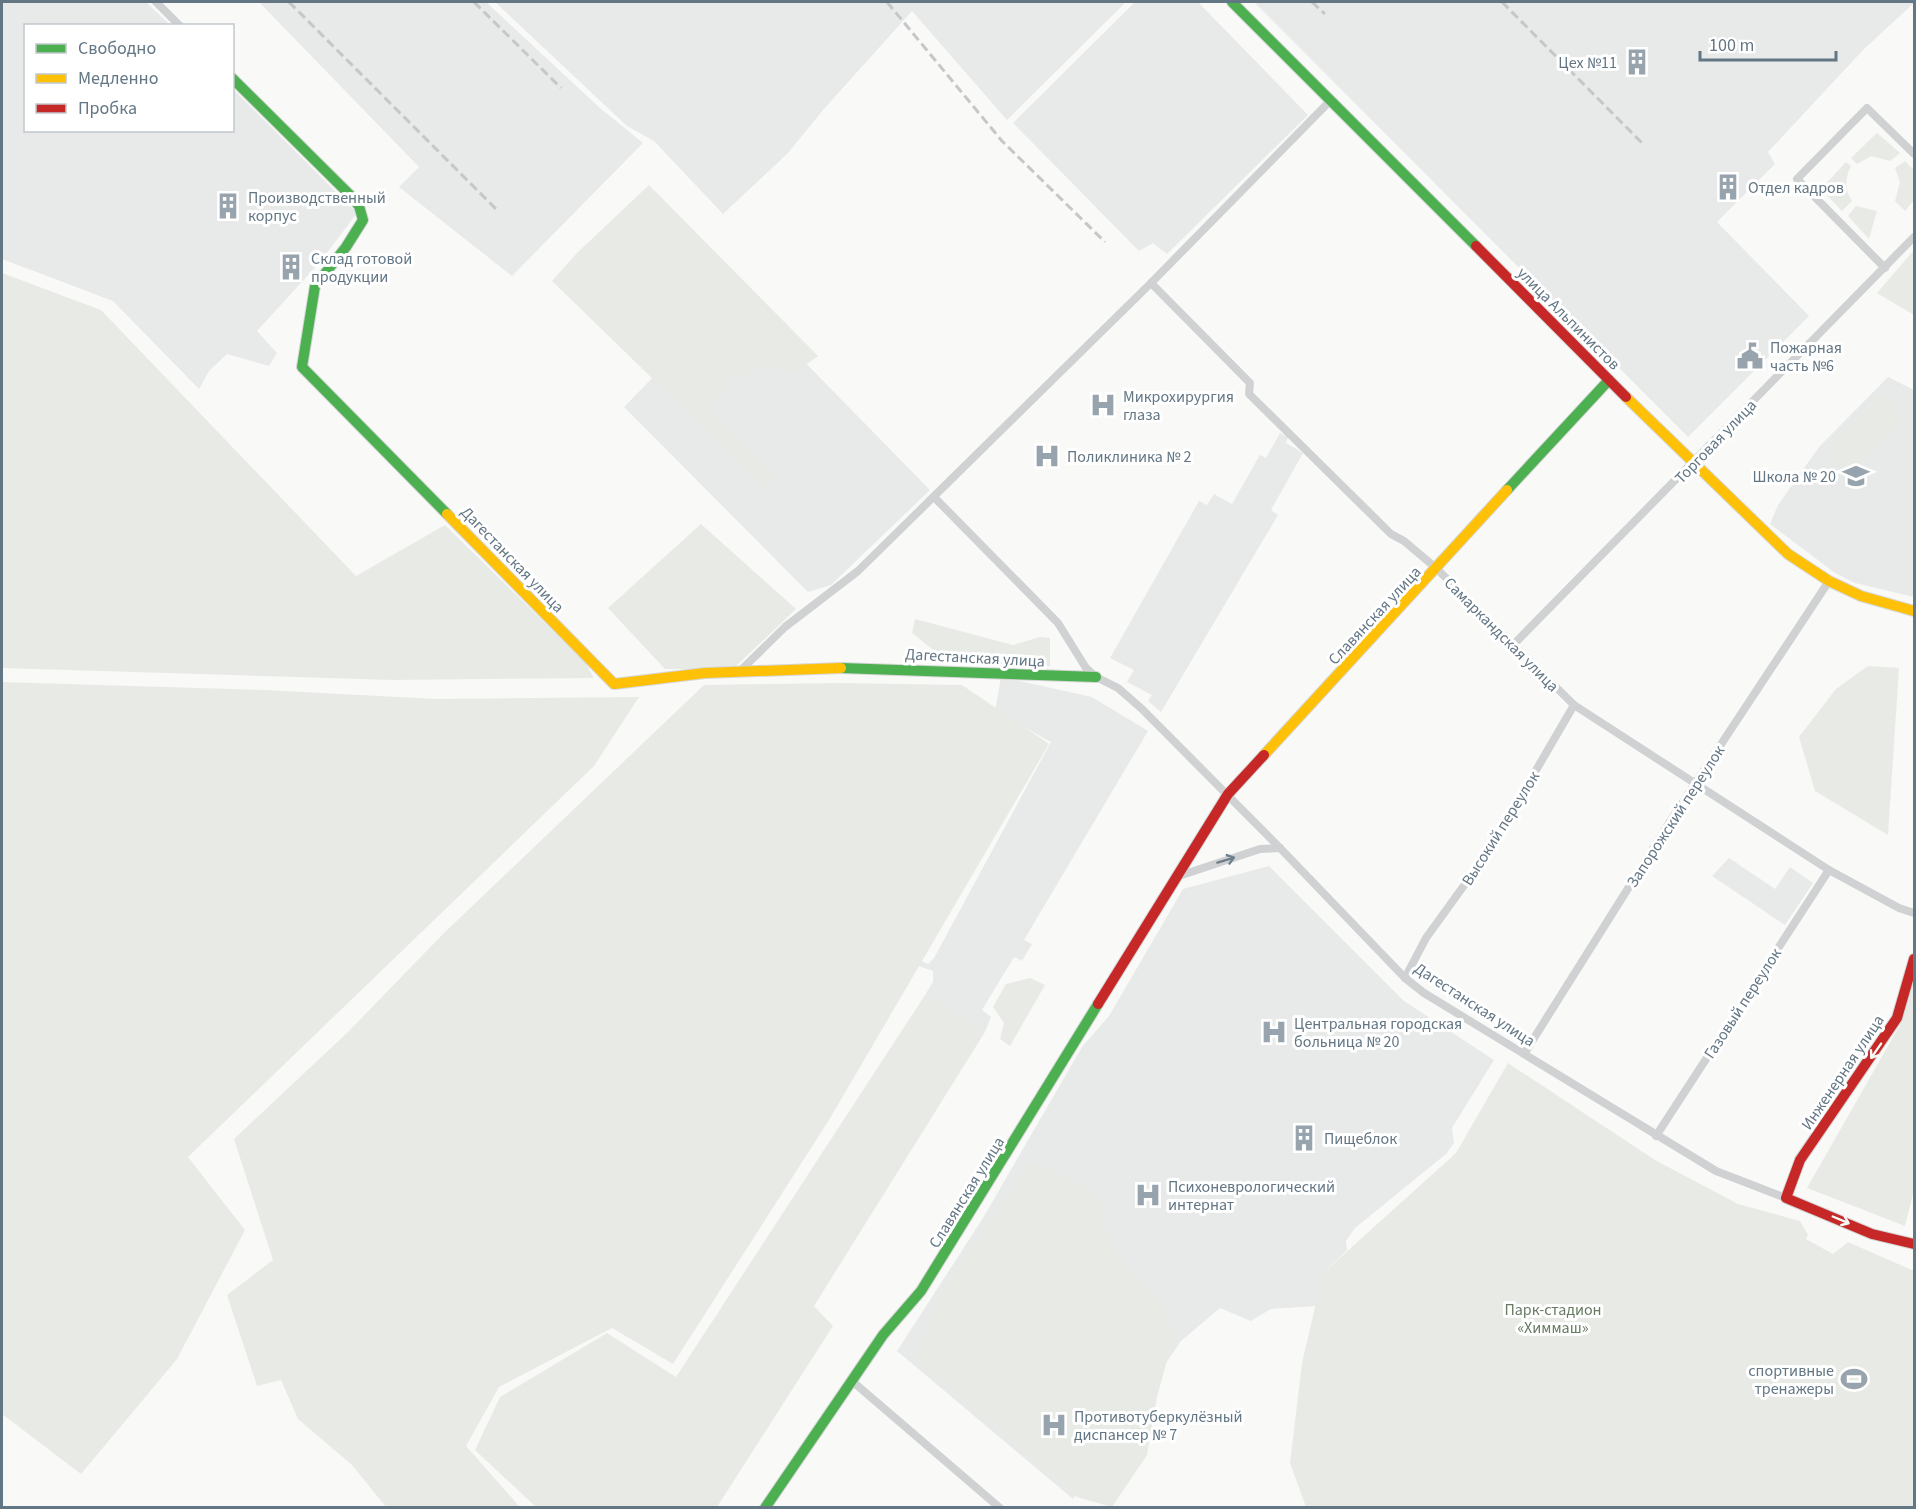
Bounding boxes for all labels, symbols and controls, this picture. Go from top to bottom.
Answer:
legend [24,24,234,132]
scale bar [1700,24,1836,62]
text: 100 m [1709,33,1754,58]
text: Свободно [78,36,156,61]
building icon: Цех №11 [1622,47,1652,77]
place label: Цех №11 [1558,52,1617,74]
text: Медленно [78,66,158,91]
text: Пробка [78,96,137,121]
building icon: Отдел кадров [1713,172,1743,202]
place label: Отдел кадров [1748,177,1844,199]
place label: Производственный корпус [248,187,386,227]
building icon: Производственный корпус [213,191,243,221]
place label: Склад готовой продукции [311,248,412,288]
building icon: Склад готовой продукции [276,252,306,282]
street label: улица Альпинистов [1512,262,1625,375]
place label: Пожарная часть №6 [1770,337,1842,377]
public building icon: Пожарная часть №6 [1735,341,1765,371]
place label: Микрохирургия глаза [1123,386,1234,426]
hospital icon: Микрохирургия глаза [1088,390,1118,420]
street label: Торговая улица [1670,395,1762,489]
hospital icon: Поликлиника № 2 [1032,441,1062,471]
place label: Поликлиника № 2 [1067,446,1192,468]
school or university icon: Школа № 20 [1841,461,1871,491]
place label: Школа № 20 [1753,466,1836,488]
street label: Дагестанская улица [456,502,569,618]
street label: Славянская улица [1323,562,1426,670]
street label: Самаркандская улица [1439,572,1564,697]
street label: Дагестанская улица [904,643,1045,673]
street label: Запорожский переулок [1622,741,1730,892]
street label: Высокий переулок [1457,767,1545,890]
one-way arrow [1216,854,1235,865]
street label: Газовый переулок [1699,944,1787,1063]
street label: Дагестанская улица [1410,958,1539,1052]
street label: Инженерная улица [1796,1011,1890,1134]
place label: Центральная городская больница № 20 [1294,1013,1462,1053]
hospital icon: Центральная городская больница № 20 [1259,1017,1289,1047]
one-way arrow [1870,1042,1882,1058]
building icon: Пищеблок [1289,1123,1319,1153]
place label: Пищеблок [1324,1128,1397,1150]
street label: Славянская улица [924,1133,1010,1252]
place label: Психоневрологический интернат [1168,1176,1335,1216]
hospital icon: Психоневрологический интернат [1133,1180,1163,1210]
one-way arrow [1831,1215,1849,1226]
park label: Парк-стадион «Химмаш» [1504,1299,1602,1339]
place label: спортивные тренажеры [1748,1360,1834,1400]
sports icon: спортивные тренажеры [1839,1364,1869,1394]
place label: Противотуберкулёзный диспансер № 7 [1074,1406,1242,1446]
hospital icon: Противотуберкулёзный диспансер № 7 [1039,1410,1069,1440]

